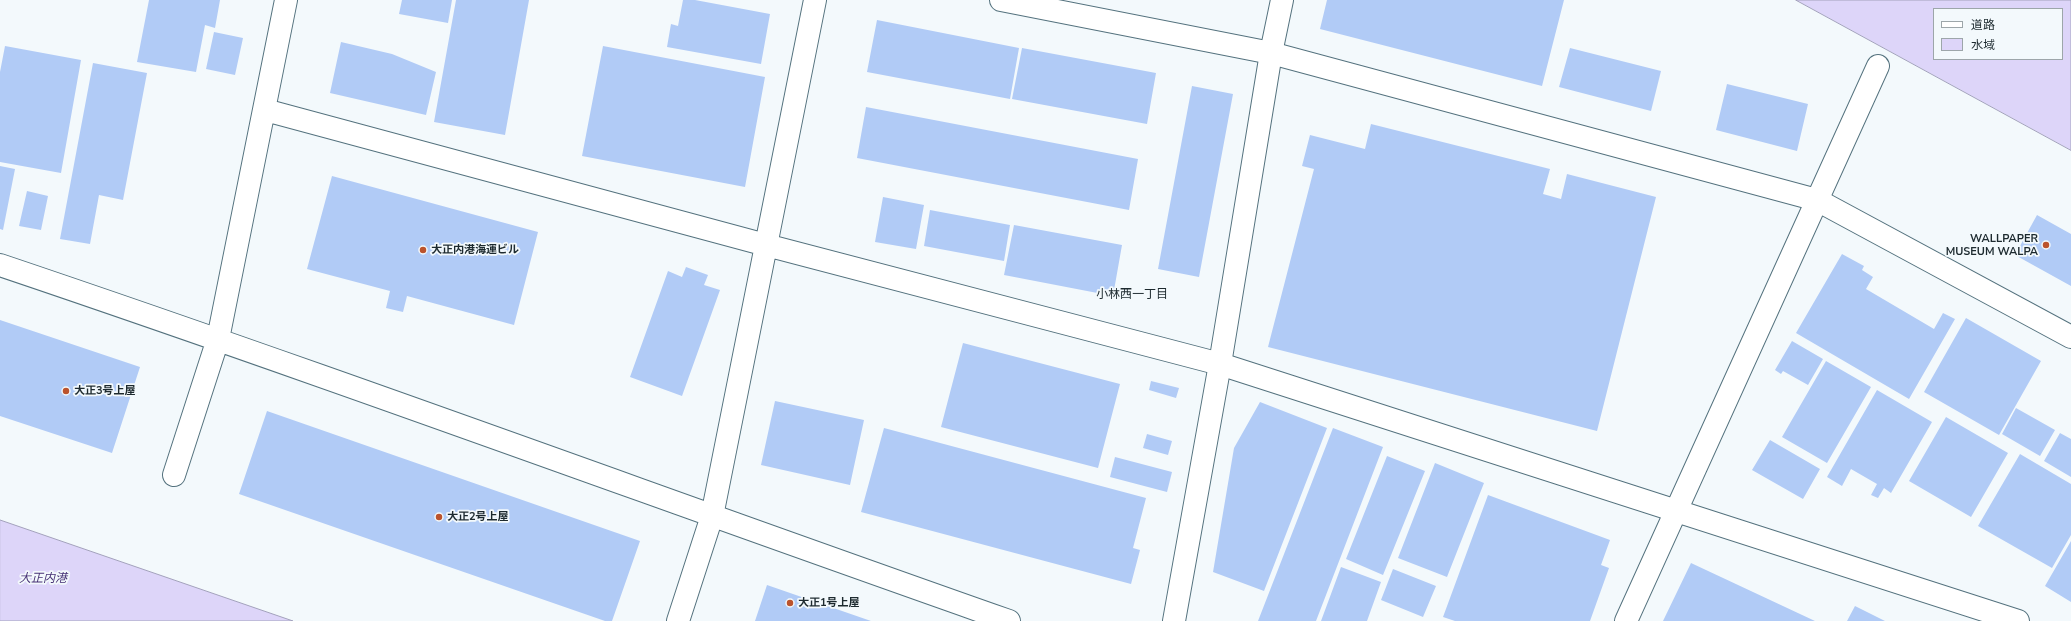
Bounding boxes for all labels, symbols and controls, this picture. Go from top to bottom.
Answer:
legend [1933,8,2063,60]
text: 道路 [1971,17,1995,33]
text: 水域 [1971,37,1995,53]
place label: WALLPAPER MUSEUM WALPA [1946,232,2038,258]
marker: WALLPAPER MUSEUM WALPA [2041,240,2051,250]
place label: 大正内港海運ビル [431,243,519,257]
marker: 大正内港海運ビル [418,245,428,255]
district label: 小林西一丁目 [1096,288,1168,302]
place label: 大正3号上屋 [74,384,136,398]
marker: 大正3号上屋 [61,386,71,396]
place label: 大正2号上屋 [447,510,509,524]
marker: 大正2号上屋 [434,512,444,522]
water label: 大正内港 [19,572,67,586]
place label: 大正1号上屋 [798,596,860,610]
marker: 大正1号上屋 [785,598,795,608]

